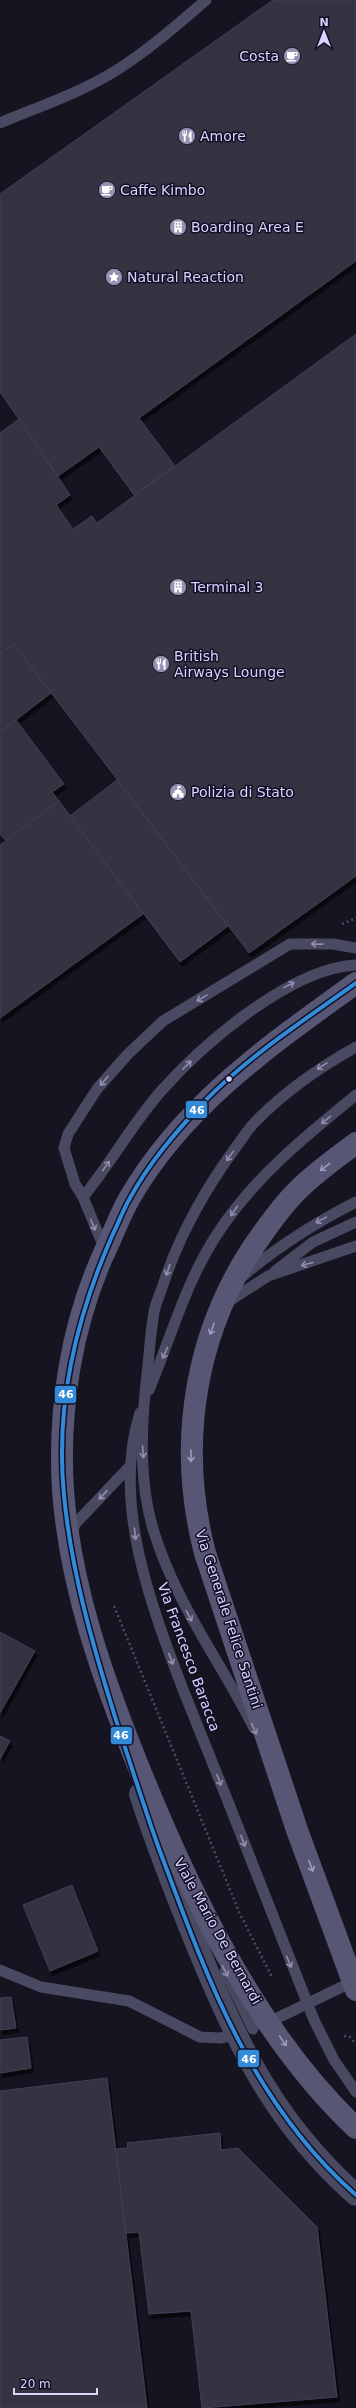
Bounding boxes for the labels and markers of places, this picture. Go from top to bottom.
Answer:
cafe icon: Costa [282,46,302,66]
place label: Costa [239,48,279,64]
restaurant icon: Amore [177,126,197,146]
place label: Amore [200,128,246,144]
cafe icon: Caffe Kimbo [97,180,117,200]
place label: Caffe Kimbo [120,182,205,198]
building icon: Boarding Area E [168,217,188,237]
place label: Boarding Area E [191,219,304,235]
place icon: Natural Reaction [104,267,124,287]
place label: Natural Reaction [127,269,244,285]
building icon: Terminal 3 [168,577,188,597]
place label: Terminal 3 [190,579,264,595]
place label: British Airways Lounge [174,648,285,680]
restaurant icon: British Airways Lounge [151,654,171,674]
public building icon: Polizia di Stato [168,782,188,802]
place label: Polizia di Stato [191,784,294,800]
unlabelled marker [224,1074,234,1084]

